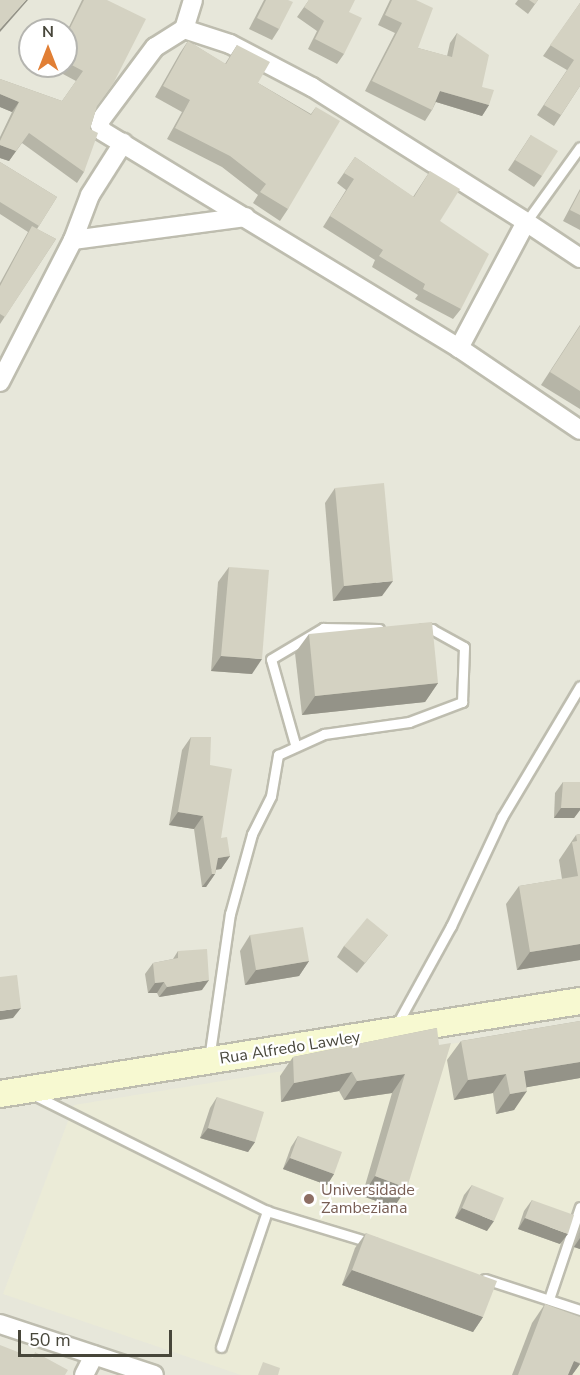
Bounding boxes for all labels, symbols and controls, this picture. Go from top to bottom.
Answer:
north arrow [18,18,78,78]
text: N [42,21,54,43]
street label: Rua Alfredo Lawley [218,1027,362,1069]
place label: Universidade Zambeziana [321,1180,415,1218]
marker: Universidade Zambeziana [302,1192,316,1206]
scale bar [21,1318,176,1356]
text: 50 m [29,1328,71,1352]

